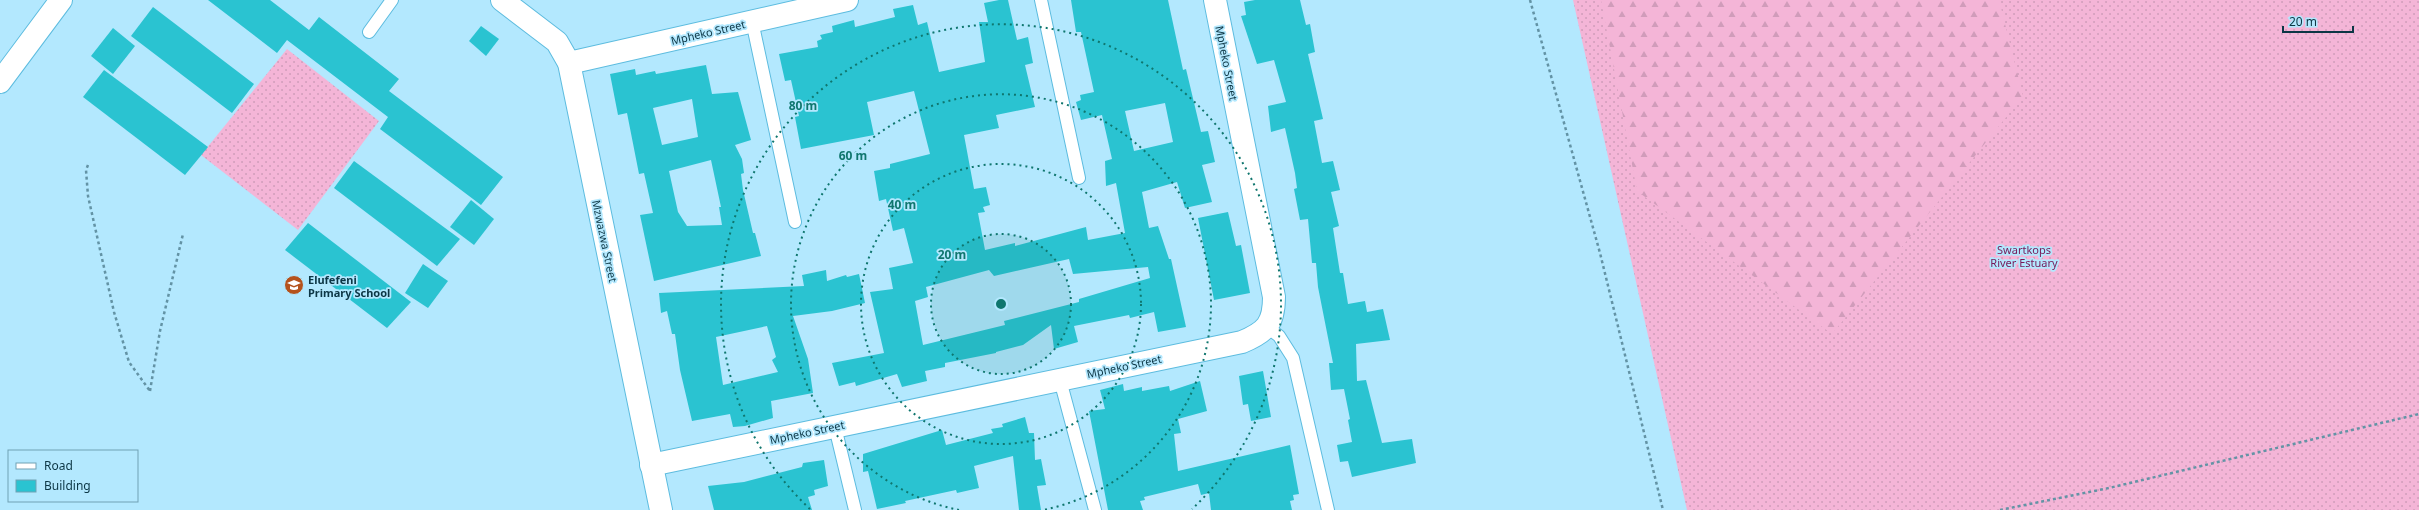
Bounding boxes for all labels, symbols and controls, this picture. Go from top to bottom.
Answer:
scale bar [2283,8,2353,34]
text: 20 m [2289,13,2317,30]
street label: Mpheko Street [669,16,747,48]
street label: Mpheko Street [1212,24,1242,102]
text: 80 m [789,97,817,114]
text: 60 m [839,147,867,164]
text: 40 m [888,196,916,213]
street label: Mzwazwa Street [589,199,621,283]
park label: Swartkops River Estuary [1990,242,2058,270]
text: 20 m [938,246,966,263]
place label: Elufefeni Primary School [308,272,390,300]
school or university icon: Elufefeni Primary School [283,274,305,296]
centre of rings [994,297,1008,311]
street label: Mpheko Street [1085,351,1163,381]
street label: Mpheko Street [768,417,846,447]
legend [8,450,138,502]
text: Road [44,457,73,474]
text: Building [44,477,91,494]

